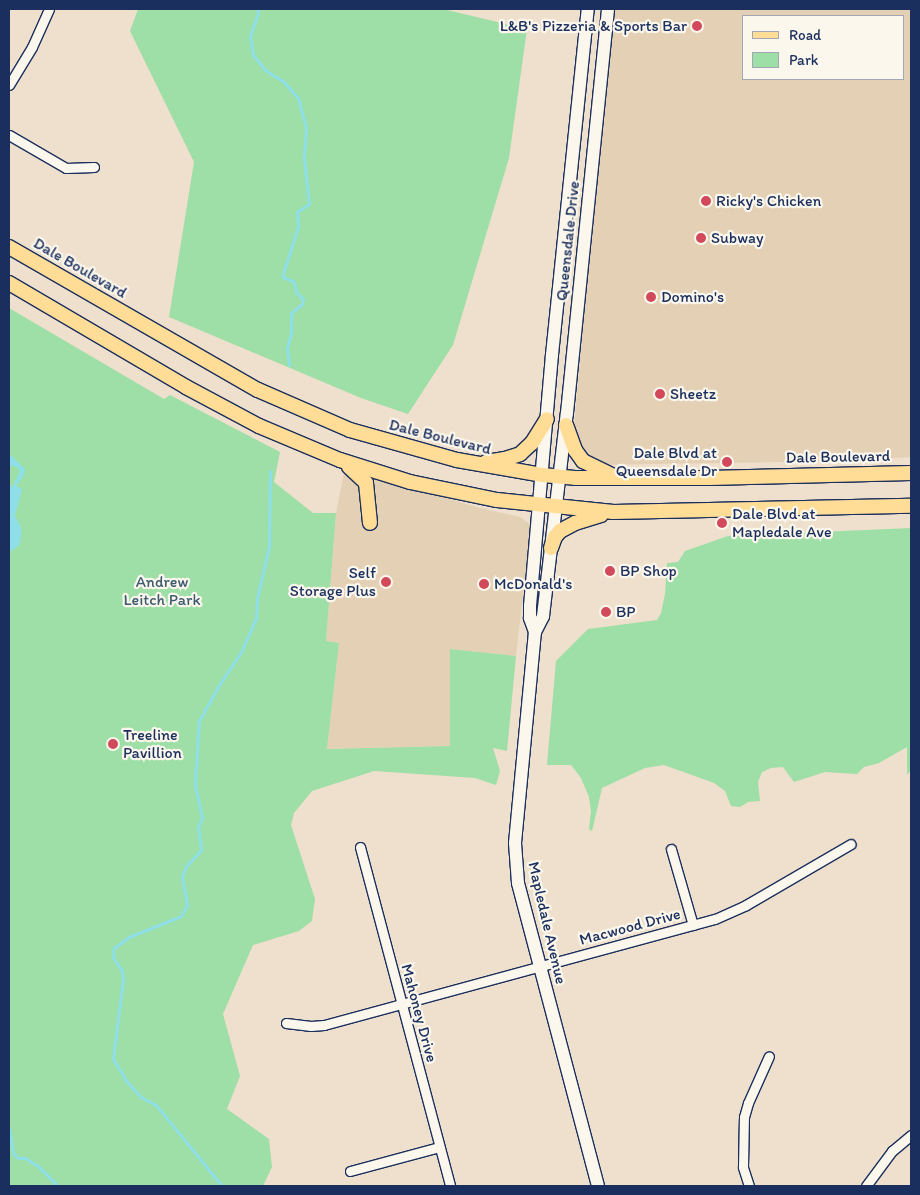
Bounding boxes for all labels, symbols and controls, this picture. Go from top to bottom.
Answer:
legend [742,15,905,80]
place label: L&B's Pizzeria & Sports Bar [499,16,687,36]
marker: L&B's Pizzeria & Sports Bar [691,20,703,32]
text: Road [789,26,821,44]
text: Park [789,51,819,69]
street label: Queensdale Drive [552,180,584,302]
place label: Ricky's Chicken [716,191,822,211]
marker: Ricky's Chicken [700,195,712,207]
place label: Subway [711,228,763,248]
marker: Subway [695,232,707,244]
street label: Dale Boulevard [30,233,130,303]
place label: Domino's [661,287,724,307]
marker: Domino's [645,291,657,303]
place label: Sheetz [670,384,716,404]
marker: Sheetz [654,388,666,400]
street label: Dale Boulevard [387,415,493,459]
place label: Dale Blvd at Queensdale Dr [615,443,717,481]
street label: Dale Boulevard [785,446,891,468]
marker: Dale Blvd at Queensdale Dr [721,456,733,468]
place label: Dale Blvd at Mapledale Ave [732,504,831,542]
marker: Dale Blvd at Mapledale Ave [716,517,728,529]
place label: BP Shop [620,561,677,581]
place label: Self Storage Plus [290,563,376,601]
marker: BP Shop [604,565,616,577]
park label: Andrew Leitch Park [124,572,200,610]
place label: McDonald's [494,574,572,594]
marker: Self Storage Plus [380,576,392,588]
marker: McDonald's [478,578,490,590]
place label: BP [616,602,635,622]
marker: BP [600,606,612,618]
place label: Treeline Pavillion [123,725,182,763]
marker: Treeline Pavillion [107,738,119,750]
street label: Mapledale Avenue [524,860,570,986]
street label: Macwood Drive [577,904,683,950]
street label: Mahoney Drive [397,962,441,1064]

